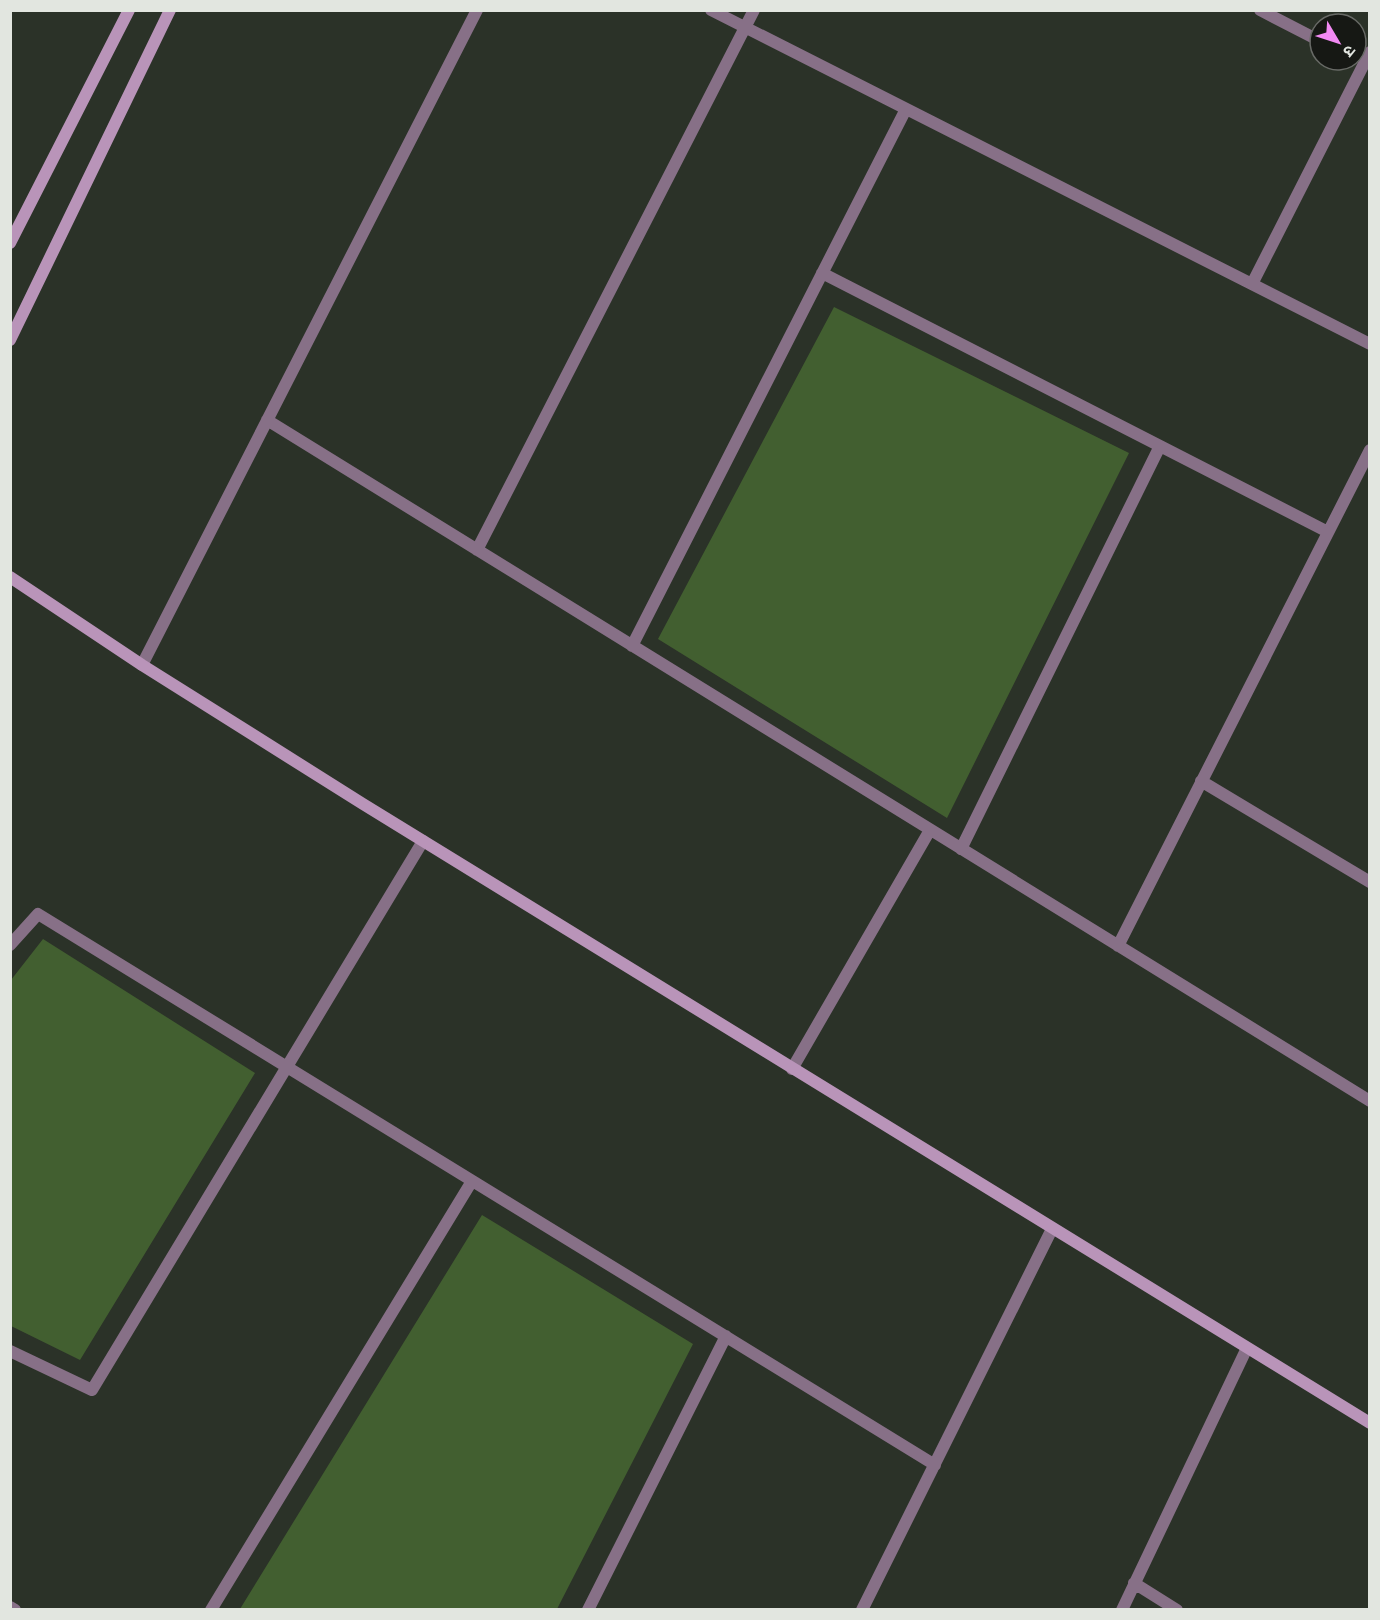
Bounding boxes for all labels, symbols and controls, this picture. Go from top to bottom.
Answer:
north arrow [1308,12,1368,72]
text: उ [1339,42,1360,62]

